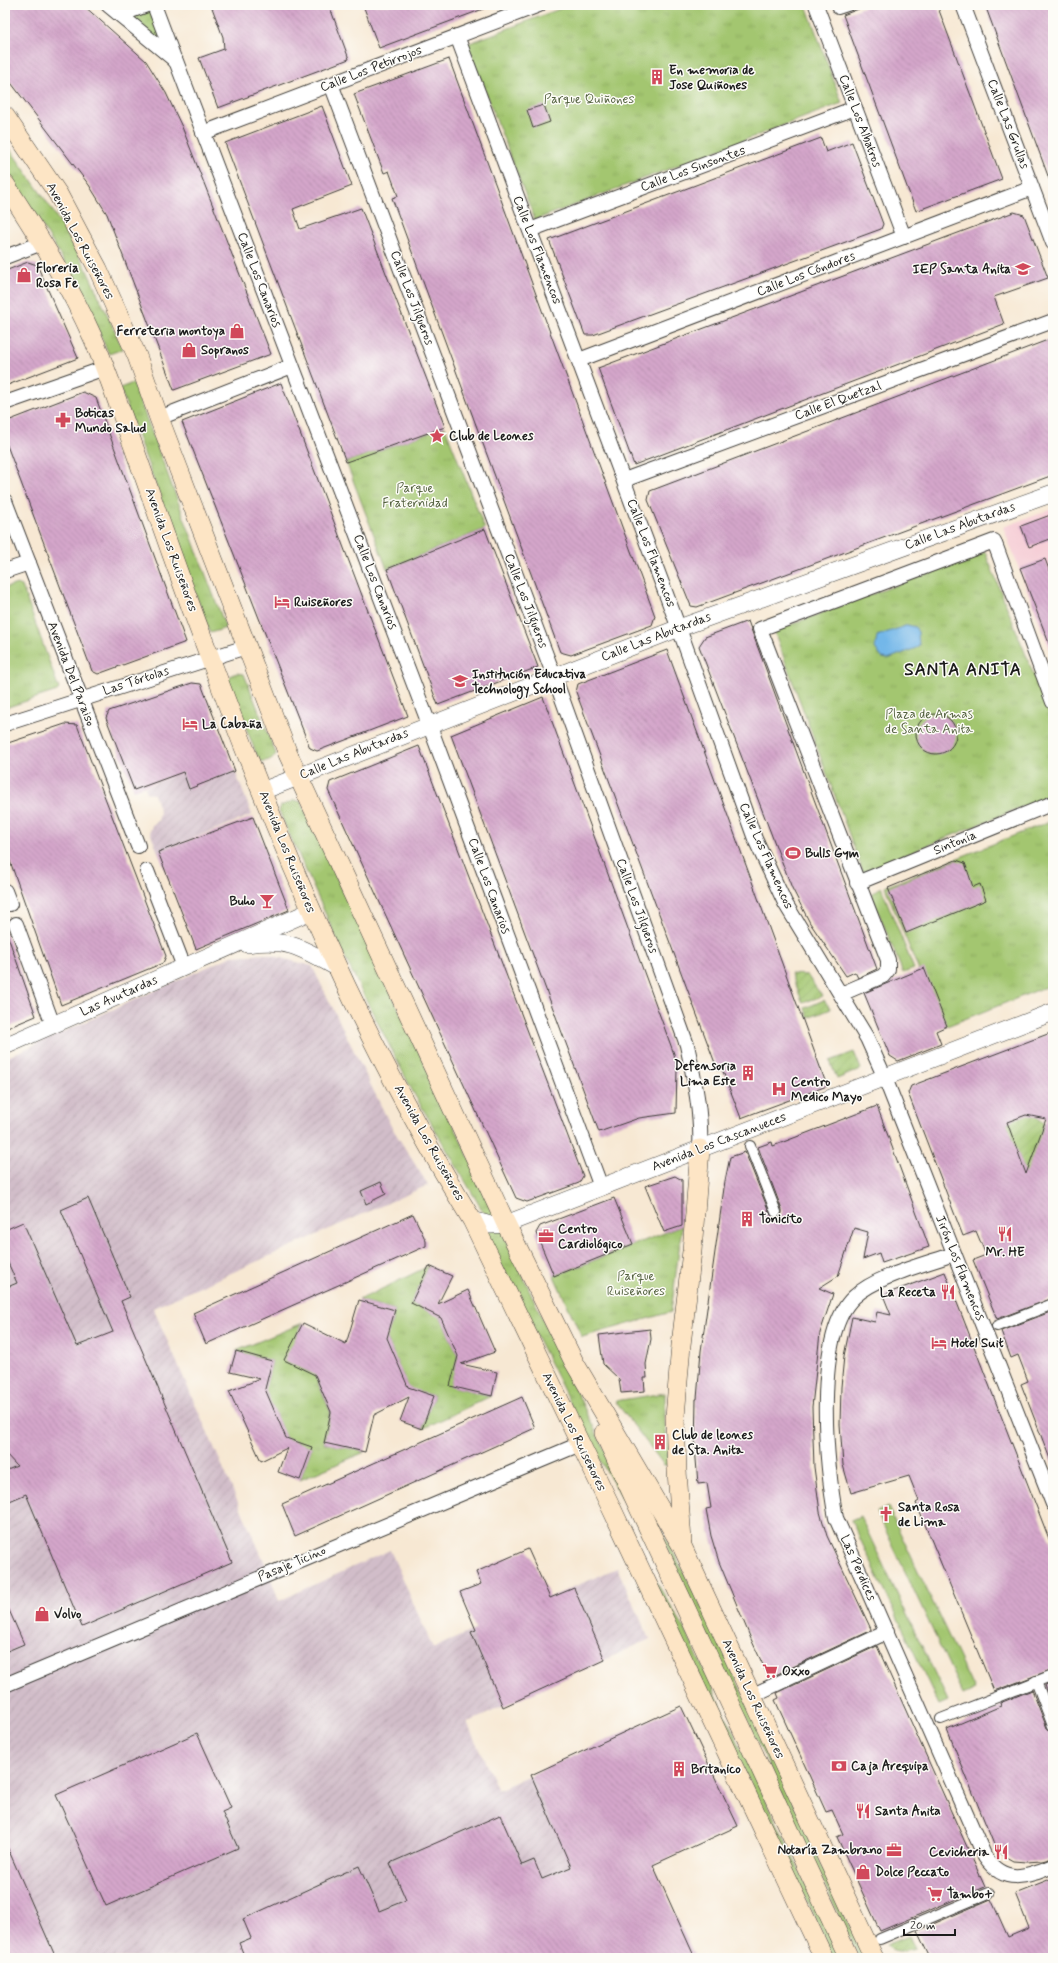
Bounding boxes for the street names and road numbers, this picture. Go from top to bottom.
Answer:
street label: Calle Los Petirrojos [318,42,425,96]
street label: Calle Los Albatros [834,72,886,170]
street label: Calle Las Grullas [983,77,1033,172]
street label: Calle Los Sinsontes [638,142,748,196]
street label: Avenida Los Ruiseñores [42,180,118,303]
street label: Calle Los Flamencos [509,193,566,307]
street label: Calle Los Canarios [233,230,285,330]
street label: Calle Los Cóndores [754,247,858,301]
street label: Calle Los Jilgueros [384,248,438,349]
street label: Calle El Quetzal [792,377,884,425]
street label: Avenida Los Ruiseñores [141,486,201,614]
street label: Calle Los Flamencos [623,496,680,610]
street label: Calle Las Abutardas [903,498,1018,554]
street label: Calle Los Canarios [349,532,401,632]
street label: Calle Los Jilgueros [498,551,552,652]
street label: Calle Las Abutardas [599,608,714,666]
street label: Avenida Del Paraiso [43,619,99,729]
street label: Las Tórtolas [101,662,171,700]
street label: Calle Las Abutardas [297,724,411,784]
street label: Avenida Los Ruiseñores [255,788,319,916]
street label: Calle Los Flamencos [735,800,797,912]
street label: Sintonía [931,827,979,859]
street label: Calle Los Canarios [464,836,514,936]
street label: Calle Los Jilgueros [610,856,662,957]
street label: Las Avutardas [78,971,161,1021]
street label: Avenida Los Ruiseñores [390,1082,468,1204]
street label: Avenida Los Cascanueces [649,1108,789,1175]
street label: Jirón Los Flamencos [931,1213,989,1323]
street label: Avenida Los Ruiseñores [538,1370,610,1494]
street label: Las Perdices [836,1532,880,1604]
street label: Pasaje Ticino [255,1542,329,1586]
street label: Avenida Los Ruiseñores [718,1636,788,1762]

